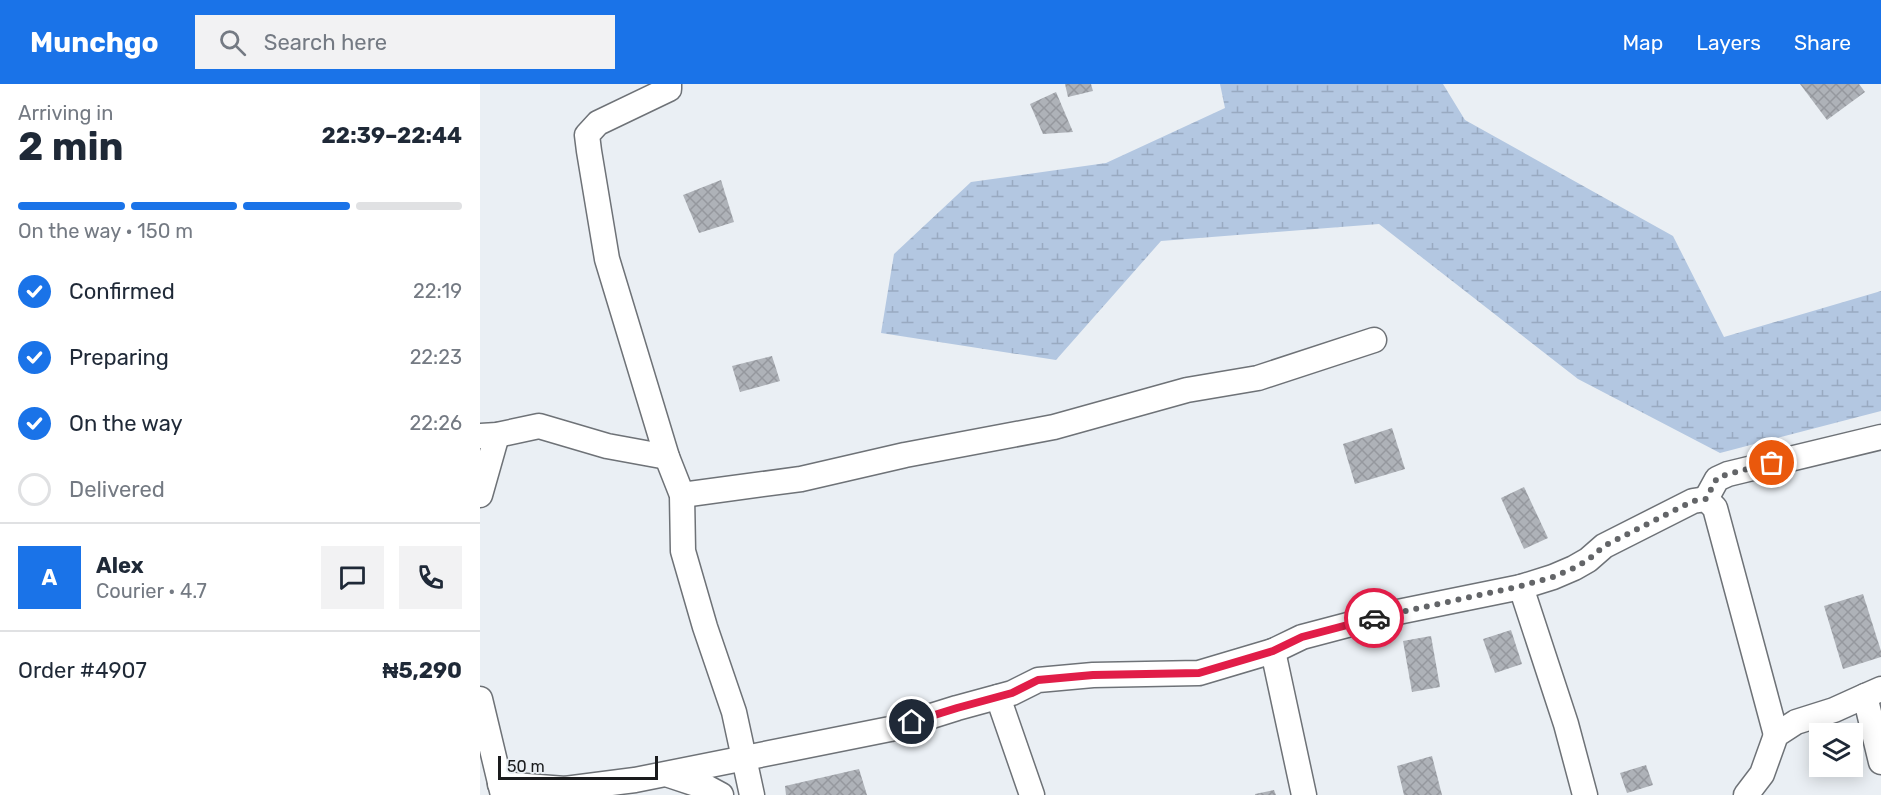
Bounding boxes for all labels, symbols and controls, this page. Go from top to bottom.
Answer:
search box [195,15,615,69]
text: Munchgo [30,26,159,59]
icon: search [216,26,249,59]
text: Search here [264,29,387,56]
text: Map [1622,30,1663,55]
text: Layers [1696,30,1761,55]
text: Share [1794,30,1851,55]
text: Arriving in [18,101,113,125]
text: 22:39–22:44 [322,122,462,149]
text: 2 min [18,124,124,170]
text: On the way · 150 m [18,219,193,243]
icon: check [18,275,51,308]
text: Confirmed [69,278,175,305]
text: 22:19 [413,279,462,303]
icon: check [18,341,51,374]
text: Preparing [69,344,169,371]
text: 22:23 [410,345,462,369]
icon: check [18,407,51,440]
text: On the way [69,410,183,437]
text: 22:26 [410,411,462,435]
pin [1746,437,1797,488]
icon: bag [1755,446,1788,479]
text: Delivered [69,476,165,503]
button: chat [321,546,384,609]
button: phone [399,546,462,609]
text: Alex [96,552,144,579]
text: A [42,564,57,591]
text: Courier · 4.7 [96,579,207,603]
courier [1344,588,1404,648]
icon: car [1358,602,1391,635]
text: Order #4907 [18,657,147,684]
text: ₦5,290 [383,657,462,684]
pin [886,696,937,747]
icon: home [895,705,928,738]
map controls [1809,723,1863,777]
button: layers [1809,723,1863,777]
scale bar [498,753,658,780]
text: 50 m [507,757,545,776]

